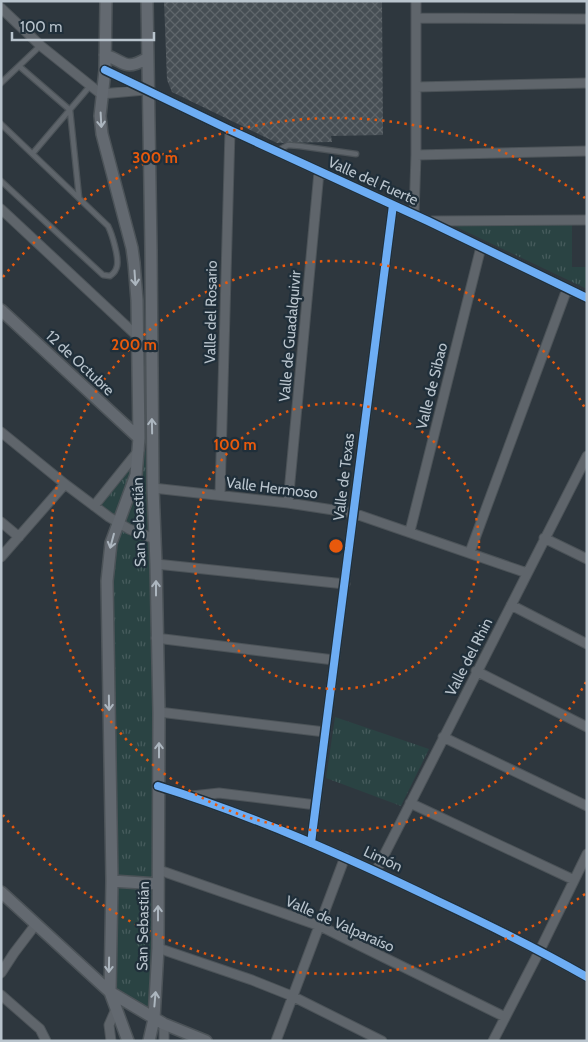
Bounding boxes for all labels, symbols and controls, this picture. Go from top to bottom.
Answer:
scale bar [12,10,155,42]
text: 100 m [20,18,62,36]
one-way arrow [96,111,105,127]
text: 300 m [132,149,178,167]
street label: Valle del Fuerte [325,153,421,209]
street label: Valle del Rosario [201,260,221,364]
street label: Valle de Guadalquivir [275,269,305,402]
one-way arrow [130,270,140,286]
street label: 12 de Octubre [42,327,118,400]
text: 200 m [111,336,157,354]
street label: Valle de Sibao [413,341,451,431]
one-way arrow [147,418,157,434]
street label: Valle de Texas [330,432,358,522]
text: 100 m [213,436,257,454]
street label: Valle Hermoso [225,473,319,503]
street label: San Sebastián [128,477,150,567]
one-way arrow [107,533,117,549]
centre of rings [327,537,345,555]
one-way arrow [151,580,161,596]
street label: Valle del Rhin [442,615,496,699]
one-way arrow [104,694,114,711]
one-way arrow [154,743,163,759]
street label: Limón [361,842,405,876]
street label: San Sebastián [133,881,153,971]
street label: Valle de Valparaíso [283,892,397,956]
one-way arrow [153,905,163,922]
one-way arrow [104,956,114,973]
one-way arrow [150,991,160,1007]

